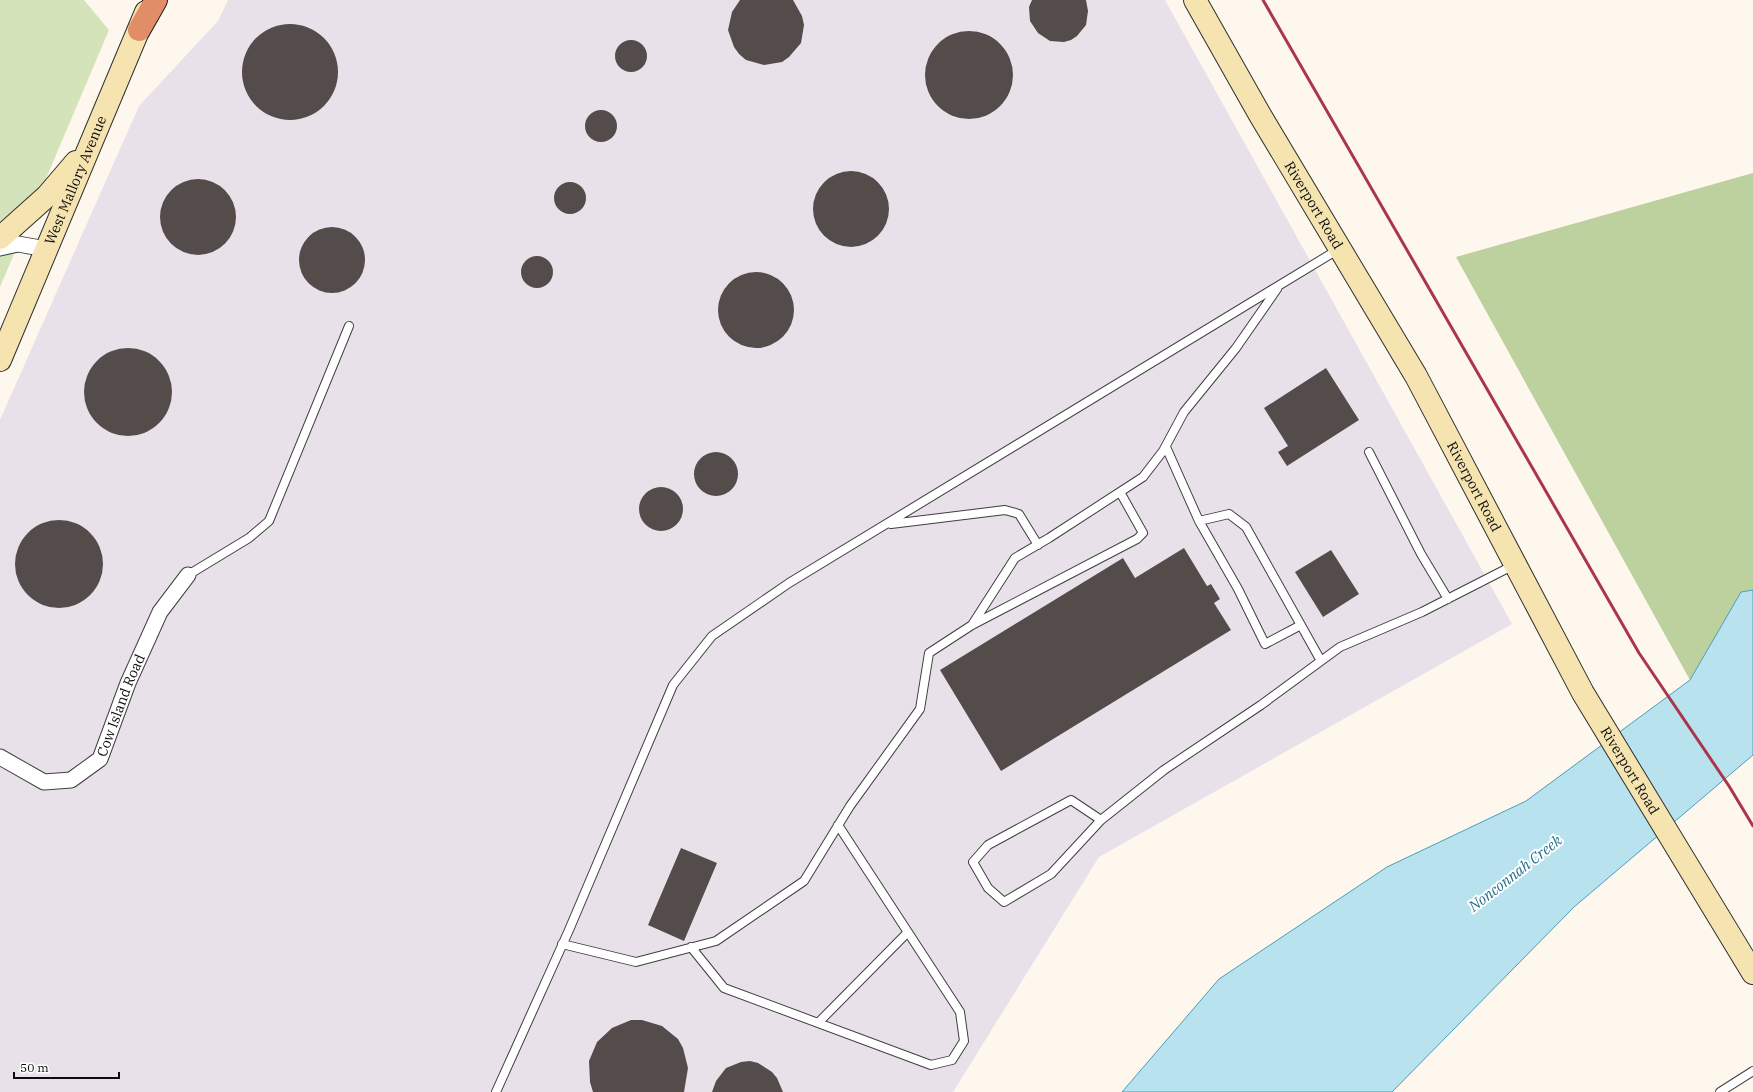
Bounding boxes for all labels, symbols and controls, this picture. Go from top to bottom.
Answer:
street label: West Mallory Avenue [40,113,110,247]
street label: Riverport Road [1281,158,1347,253]
street label: Riverport Road [1443,438,1506,535]
street label: Cow Island Road [93,651,149,759]
street label: Riverport Road [1596,723,1664,818]
water label: Nonconnah Creek [1464,831,1566,916]
scale bar [14,1054,119,1080]
text: 50 m [20,1060,49,1075]

